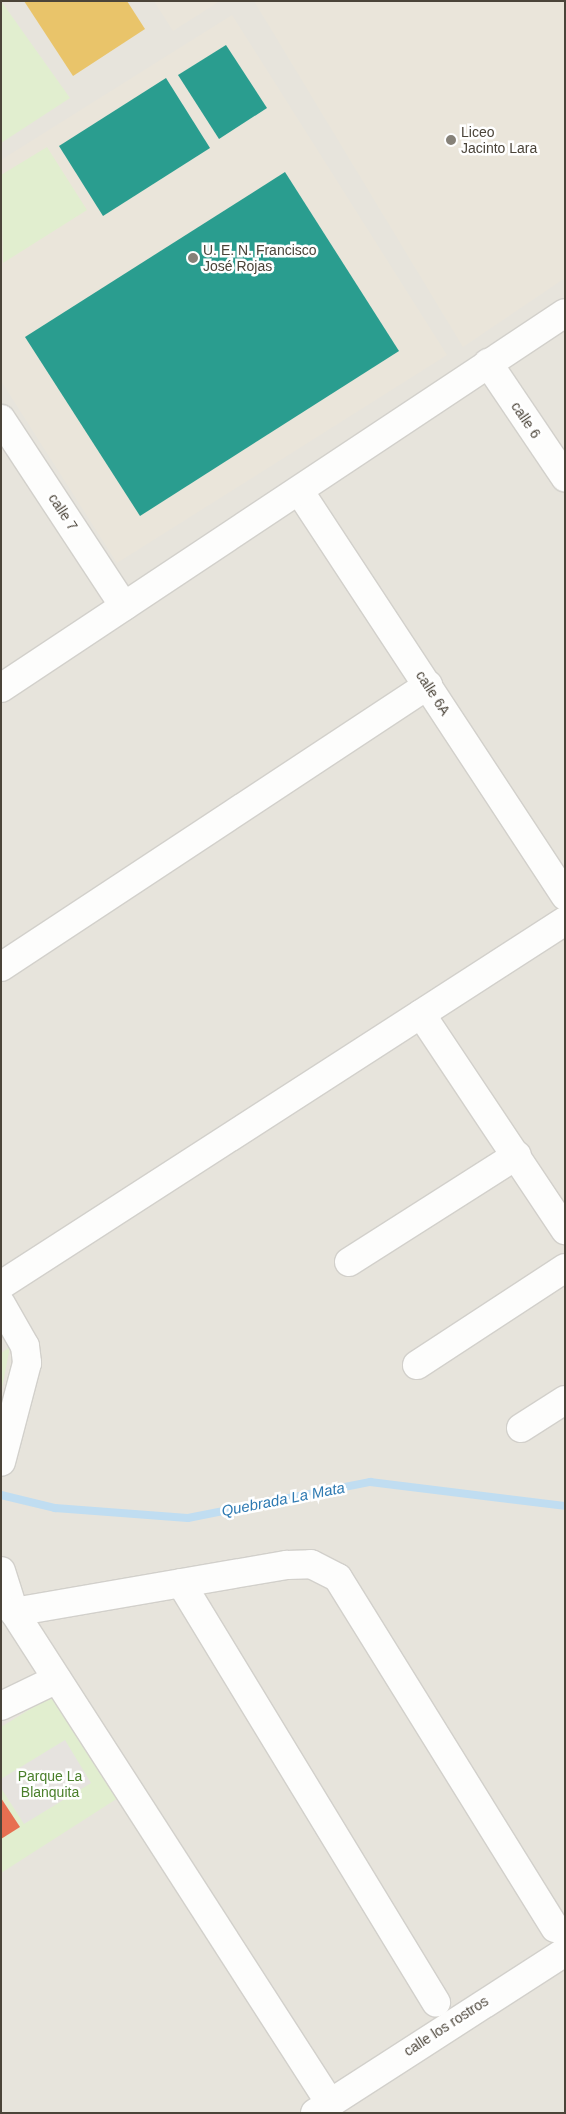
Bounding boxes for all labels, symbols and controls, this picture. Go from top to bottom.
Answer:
place label: Liceo Jacinto Lara [461,124,537,156]
marker: Liceo Jacinto Lara [445,134,457,146]
place label: U. E. N. Francisco José Rojas [203,242,317,274]
marker: U. E. N. Francisco José Rojas [187,252,199,264]
street label: calle 6 [508,399,544,441]
street label: calle 7 [45,490,81,534]
street label: calle 6A [412,668,454,718]
water label: Quebrada La Mata [220,1478,346,1520]
park label: Parque La Blanquita [18,1768,82,1800]
street label: calle los rostros [401,1992,491,2060]

